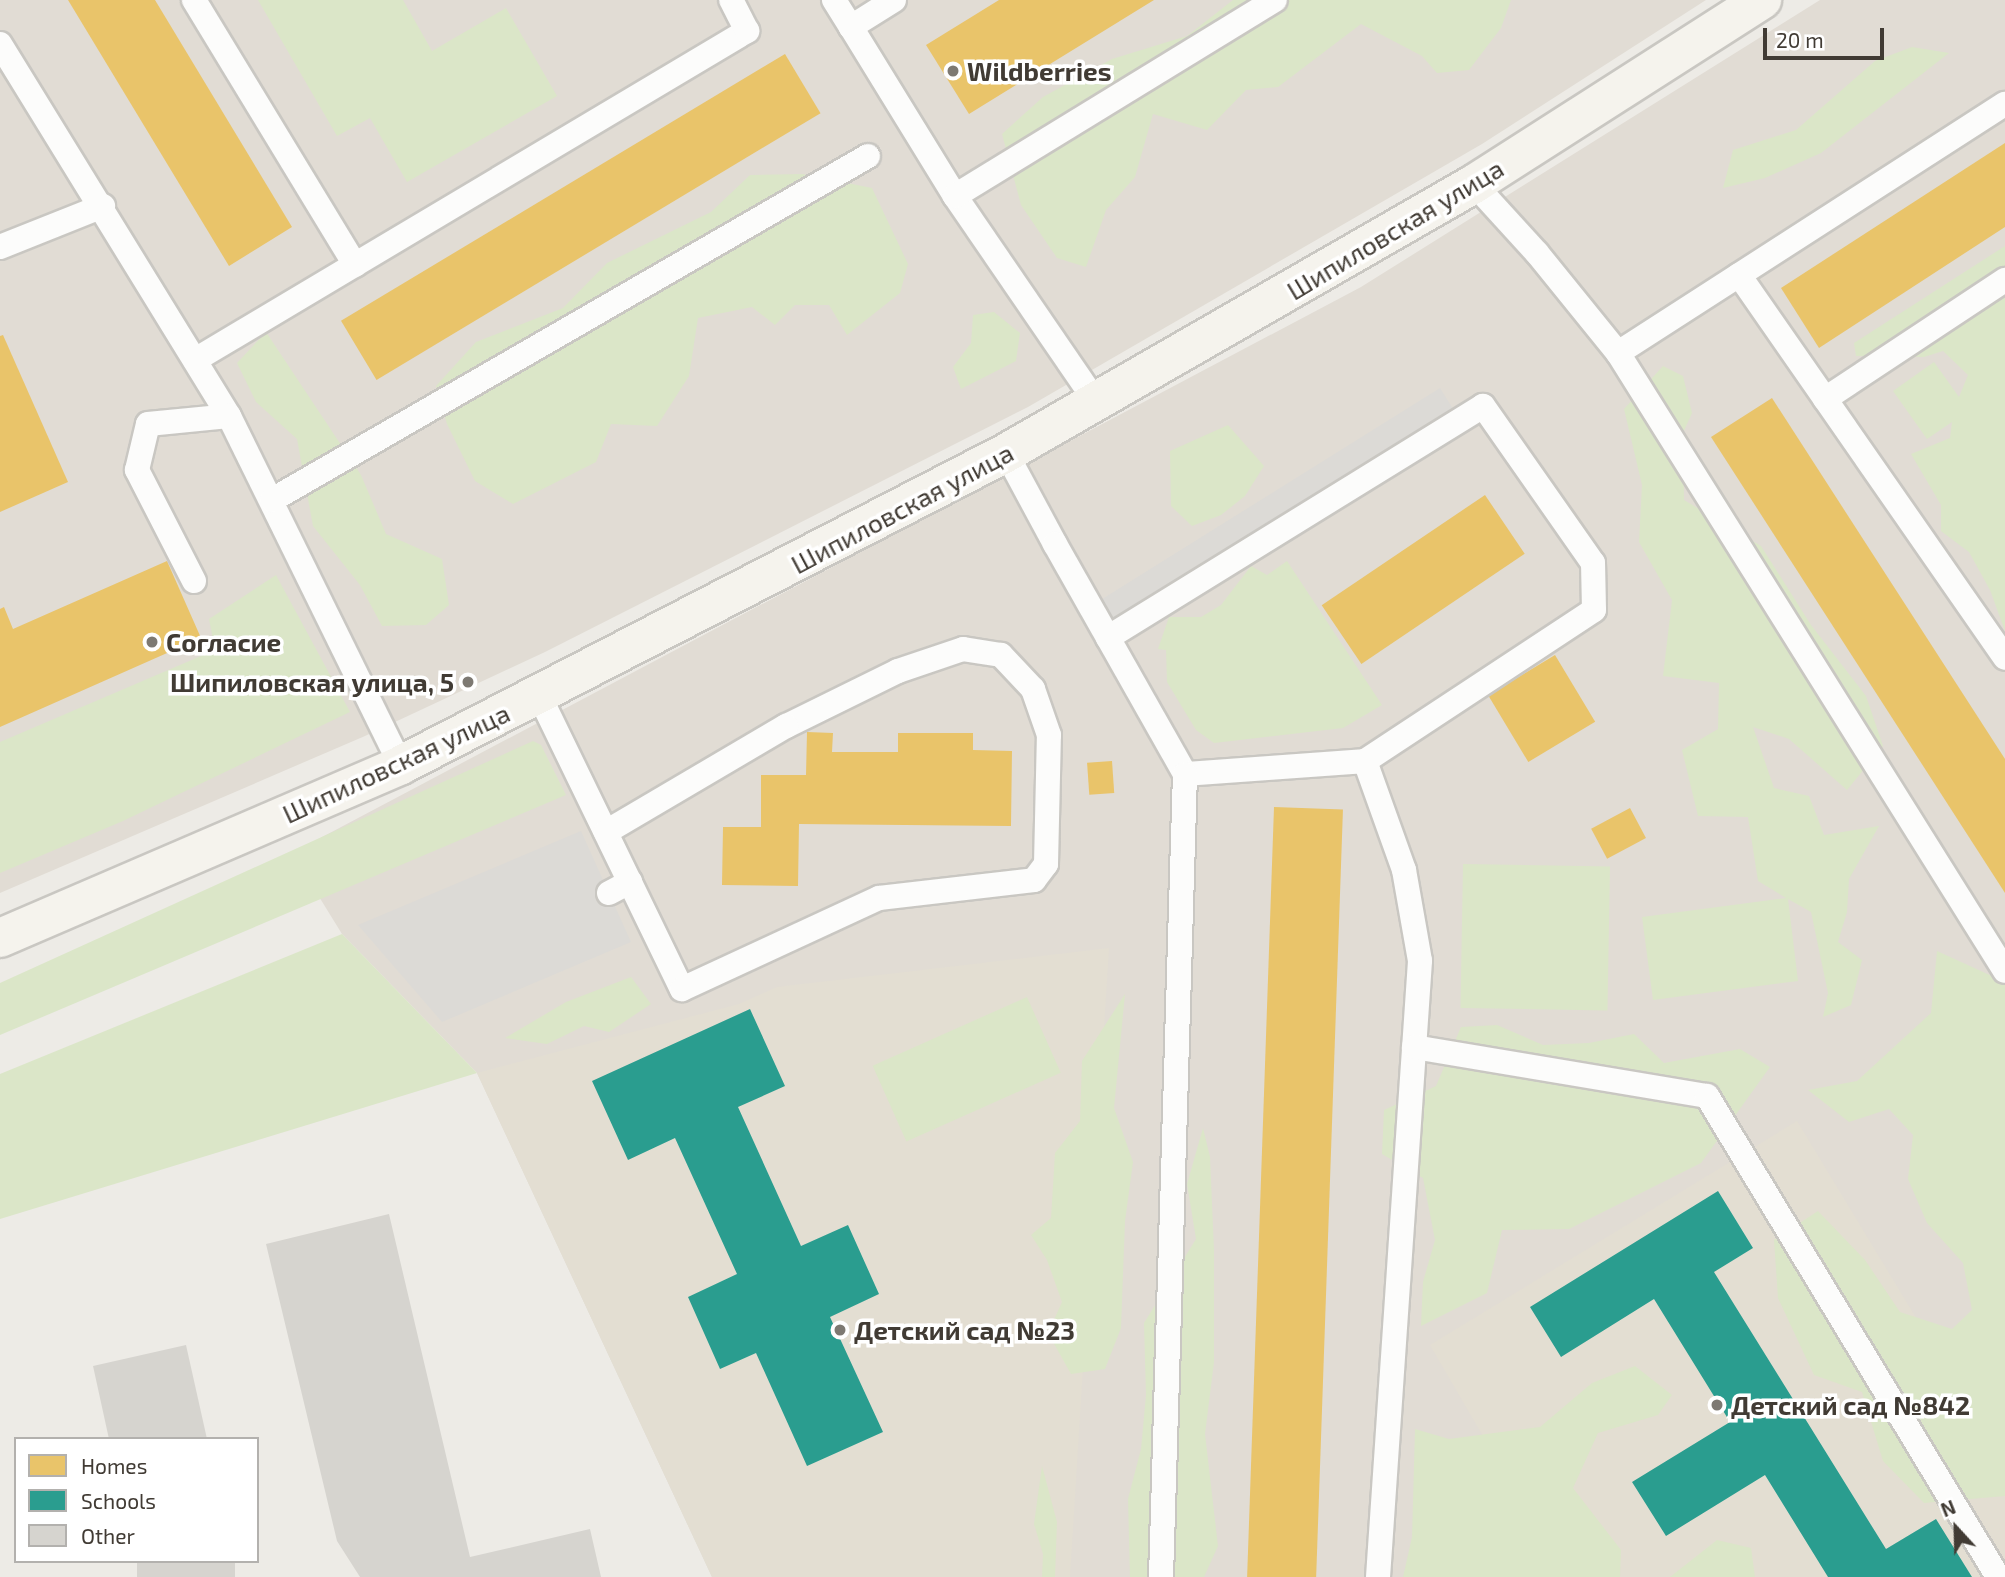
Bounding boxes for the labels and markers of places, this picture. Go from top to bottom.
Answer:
place label: Wildberries [967,55,1112,87]
marker: Wildberries [945,63,961,79]
place label: Согласие [166,626,281,658]
marker: Согласие [144,634,160,650]
place label: Шипиловская улица, 5 [170,666,454,698]
marker: Шипиловская улица, 5 [460,674,476,690]
place label: Детский сад №23 [854,1314,1075,1346]
marker: Детский сад №23 [832,1322,848,1338]
place label: Детский сад №842 [1731,1389,1970,1421]
marker: Детский сад №842 [1709,1397,1725,1413]

